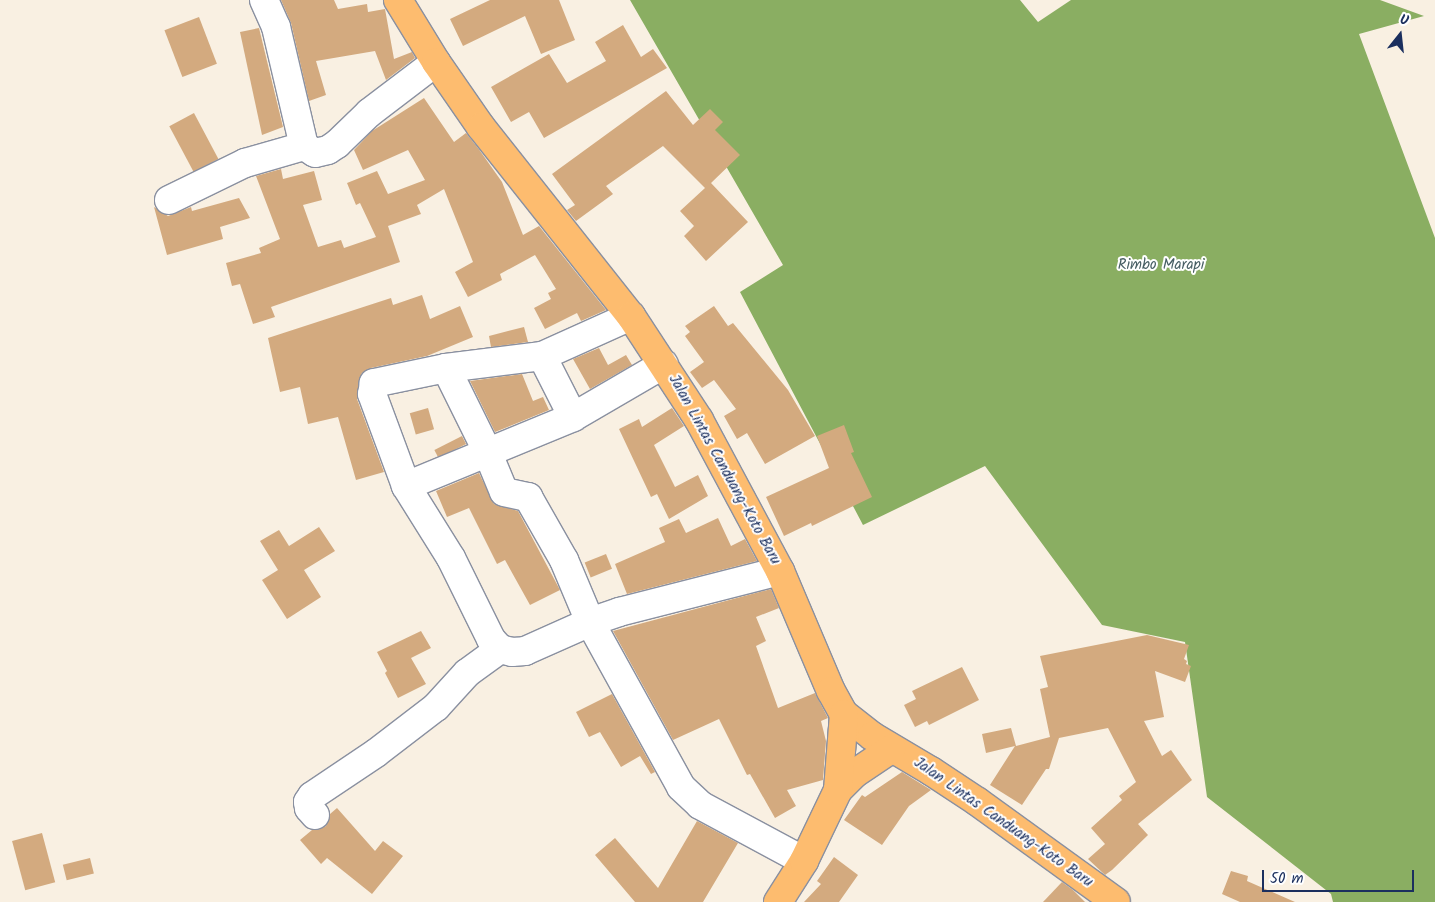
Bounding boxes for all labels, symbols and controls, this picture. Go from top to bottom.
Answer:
text: U [1397,9,1411,32]
north arrow [1375,10,1425,60]
park label: Rimbo Marapi [1118,257,1204,275]
street label: Jalan Lintas Canduang-Koto Baru [664,372,784,568]
street label: Jalan Lintas Canduang-Koto Baru [910,754,1096,892]
scale bar [1265,860,1418,892]
text: 50 m [1270,867,1304,891]

